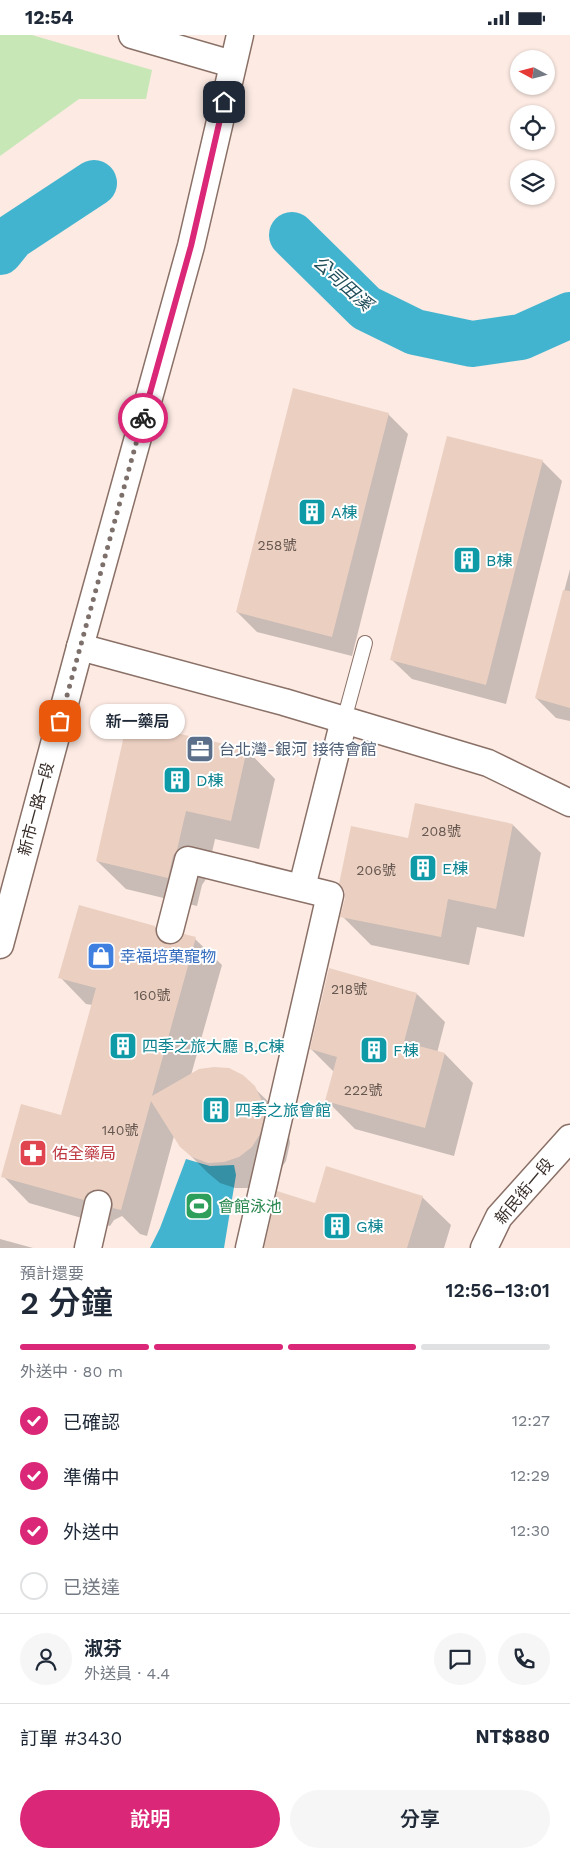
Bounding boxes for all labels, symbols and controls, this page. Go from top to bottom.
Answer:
text: 12:54 [25,6,74,29]
north arrow [510,50,555,95]
map controls [510,50,555,205]
pin [203,81,245,123]
icon: home [210,88,238,116]
button: locate [510,105,555,150]
button: layers [510,160,555,205]
water label: 公司田溪 [309,251,379,317]
courier [118,393,168,443]
icon: bike [129,404,157,432]
building icon: A棟 [297,497,327,527]
place label: A棟 [331,503,358,522]
house number: 258號 [258,537,296,553]
building icon: B棟 [452,545,482,575]
place label: B棟 [486,551,512,570]
pin [39,700,81,742]
callout: 新一藥局 [90,703,185,739]
icon: bag [46,707,74,735]
text: 新一藥局 [105,712,170,731]
office icon: 台北灣-銀河 接待會館 [185,734,215,764]
place label: 台北灣-銀河 接待會館 [219,740,377,759]
street label: 新市一路一段 [14,760,58,858]
building icon: D棟 [162,765,192,795]
place label: D棟 [196,771,224,790]
house number: 208號 [421,823,461,839]
building icon: E棟 [408,853,438,883]
place label: E棟 [442,859,468,878]
house number: 206號 [356,862,396,878]
shop icon: 幸福培菓寵物 [86,941,116,971]
place label: 幸福培菓寵物 [120,947,216,966]
house number: 218號 [331,981,367,997]
house number: 160號 [134,987,170,1003]
building icon: 四季之旅大廳 B,C棟 [108,1031,138,1061]
building icon: F棟 [359,1035,389,1065]
place label: 四季之旅大廳 B,C棟 [142,1037,285,1056]
place label: F棟 [393,1041,419,1060]
house number: 222號 [344,1082,382,1098]
building icon: 四季之旅會館 [201,1095,231,1125]
place label: 四季之旅會館 [235,1101,331,1120]
house number: 140號 [102,1122,138,1138]
pharmacy icon: 佑全藥局 [18,1138,48,1168]
place label: 佑全藥局 [52,1144,116,1163]
street label: 新民街一段 [491,1154,557,1228]
sports icon: 會館泳池 [184,1191,214,1221]
place label: 會館泳池 [218,1197,282,1216]
building icon: G棟 [322,1211,352,1241]
place label: G棟 [356,1217,384,1236]
text: 預計還要 [20,1264,84,1283]
text: 12:56–13:01 [446,1279,550,1302]
text: 2 分鐘 [20,1284,113,1322]
text: 外送中 · 80 m [20,1362,123,1381]
icon: check [20,1407,48,1435]
text: 已確認 [63,1411,120,1434]
text: 12:27 [512,1411,550,1430]
icon: check [20,1462,48,1490]
text: 準備中 [63,1466,120,1489]
text: 12:29 [510,1466,550,1485]
icon: check [20,1517,48,1545]
text: 外送中 [63,1521,120,1544]
text: 12:30 [510,1521,550,1540]
text: 已送達 [63,1576,120,1599]
button: person [20,1633,72,1685]
button: chat [434,1633,486,1685]
button: phone [498,1633,550,1685]
text: 淑芬 [84,1637,122,1660]
text: 外送員 · 4.4 [84,1664,170,1683]
text: NT$880 [476,1725,550,1748]
text: 訂單 #3430 [20,1727,122,1750]
button: 說明 [20,1790,280,1848]
button: 分享 [290,1790,550,1848]

